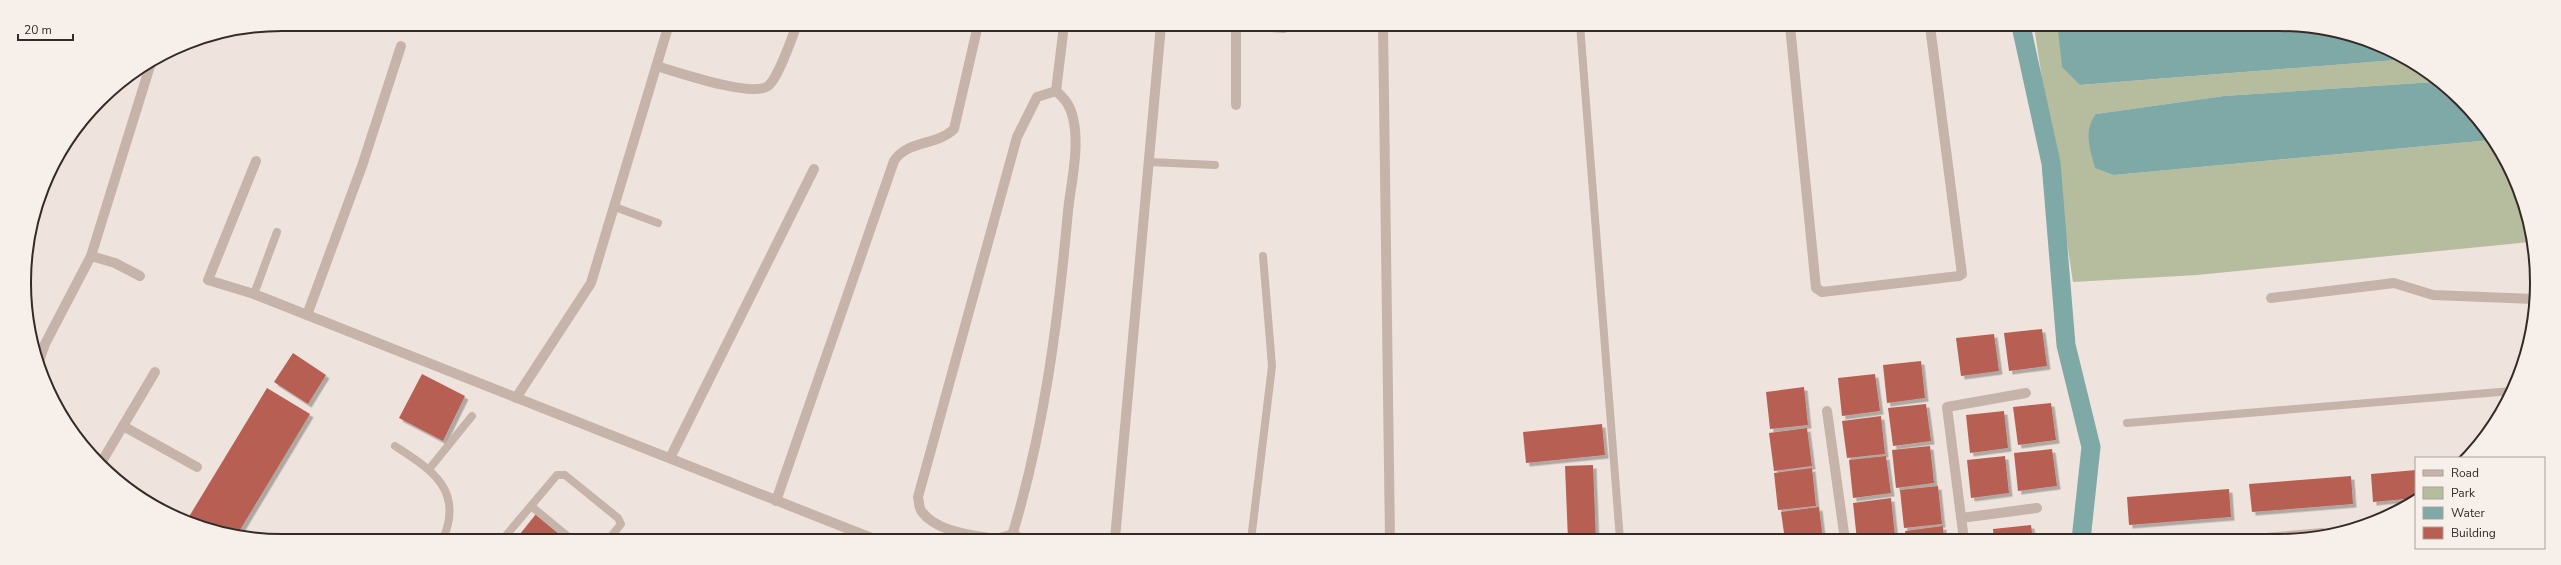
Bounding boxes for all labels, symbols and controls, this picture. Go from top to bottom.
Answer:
scale bar [18,16,73,42]
text: 20 m [24,22,52,38]
legend [2415,457,2545,549]
text: Road [2451,465,2479,481]
text: Park [2451,485,2476,501]
text: Water [2451,505,2485,521]
text: Building [2451,525,2496,541]

